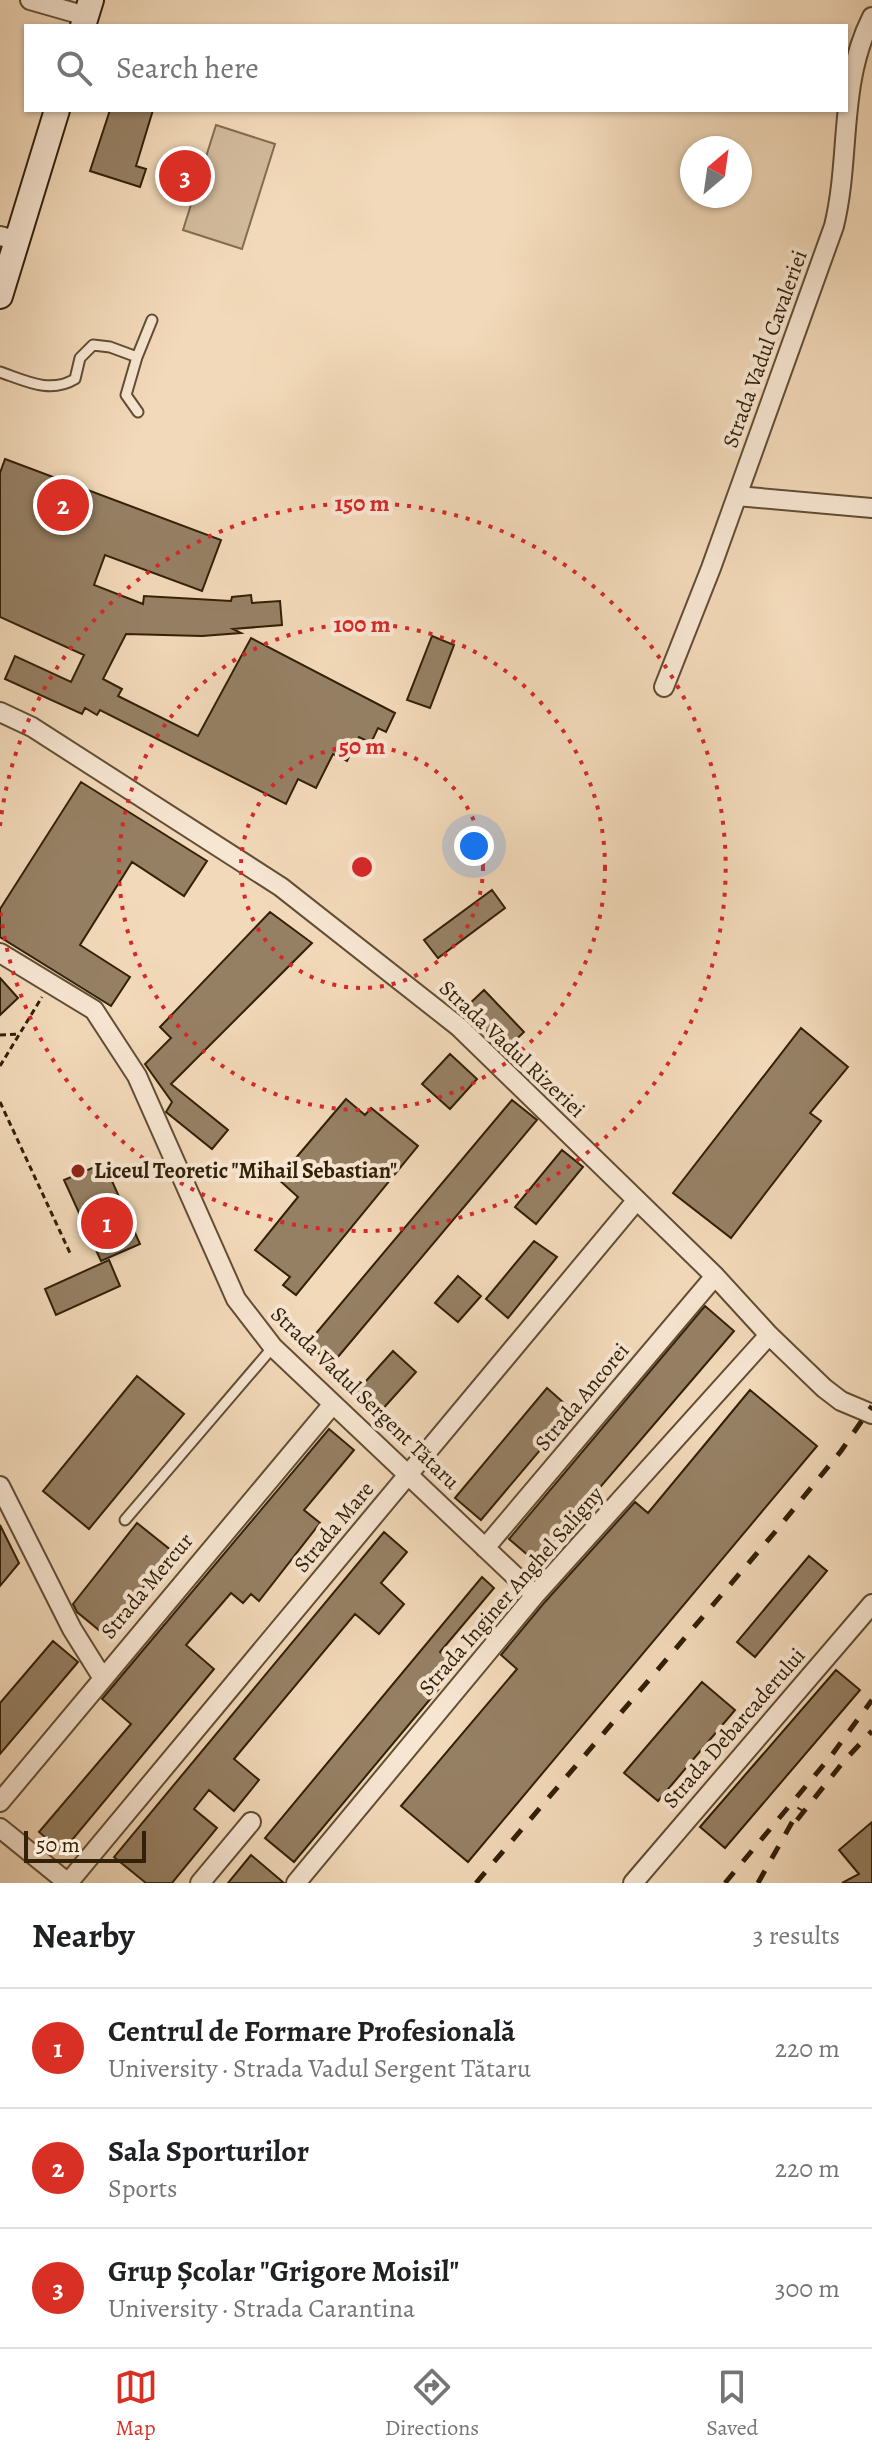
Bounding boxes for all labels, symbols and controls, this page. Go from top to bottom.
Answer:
search box [24,24,848,112]
icon: search [52,46,96,90]
text: Search here [116,48,259,88]
north arrow [680,136,752,208]
pin: 3 [159,146,211,206]
street label: Strada Vadul Cavaleriei [715,246,815,452]
pin: 2 [37,475,89,535]
text: 150 m [334,487,390,519]
text: 100 m [333,608,391,640]
text: 50 m [339,730,385,762]
your location [454,826,494,866]
centre of rings [348,853,376,881]
street label: Strada Vadul Rizeriei [433,973,591,1125]
place label: Liceul Teoretic "Mihail Sebastian" [94,1156,397,1186]
marker: Liceul Teoretic "Mihail Sebastian" [69,1162,87,1180]
pin: 1 [81,1193,133,1253]
street label: Strada Vadul Sergent Tătaru [264,1300,466,1496]
street label: Strada Ancorei [528,1337,636,1457]
street label: Strada Mare [287,1475,381,1579]
street label: Strada Inginer Anghel Saligny [412,1480,610,1702]
street label: Strada Mercur [94,1527,200,1645]
street label: Strada Debarcaderului [656,1641,812,1815]
scale bar [24,1827,146,1863]
text: 50 m [36,1830,80,1860]
text: Nearby [32,1912,135,1959]
text: 3 results [753,1918,840,1953]
text: Centrul de Formare Profesională [108,2011,515,2051]
text: 1 [53,2031,63,2066]
text: 220 m [775,2031,840,2066]
text: University · Strada Vadul Sergent Tătaru [108,2051,531,2086]
text: Sala Sporturilor [108,2131,309,2171]
text: 2 [52,2151,64,2186]
text: 220 m [775,2151,840,2186]
text: Sports [108,2171,177,2206]
text: Grup Școlar "Grigore Moisil" [108,2251,459,2291]
text: 3 [52,2271,64,2306]
text: 300 m [775,2271,840,2306]
text: University · Strada Carantina [108,2291,415,2326]
tab: Map [114,2365,158,2443]
tab: Directions [385,2365,479,2443]
tab: Saved [706,2365,758,2443]

